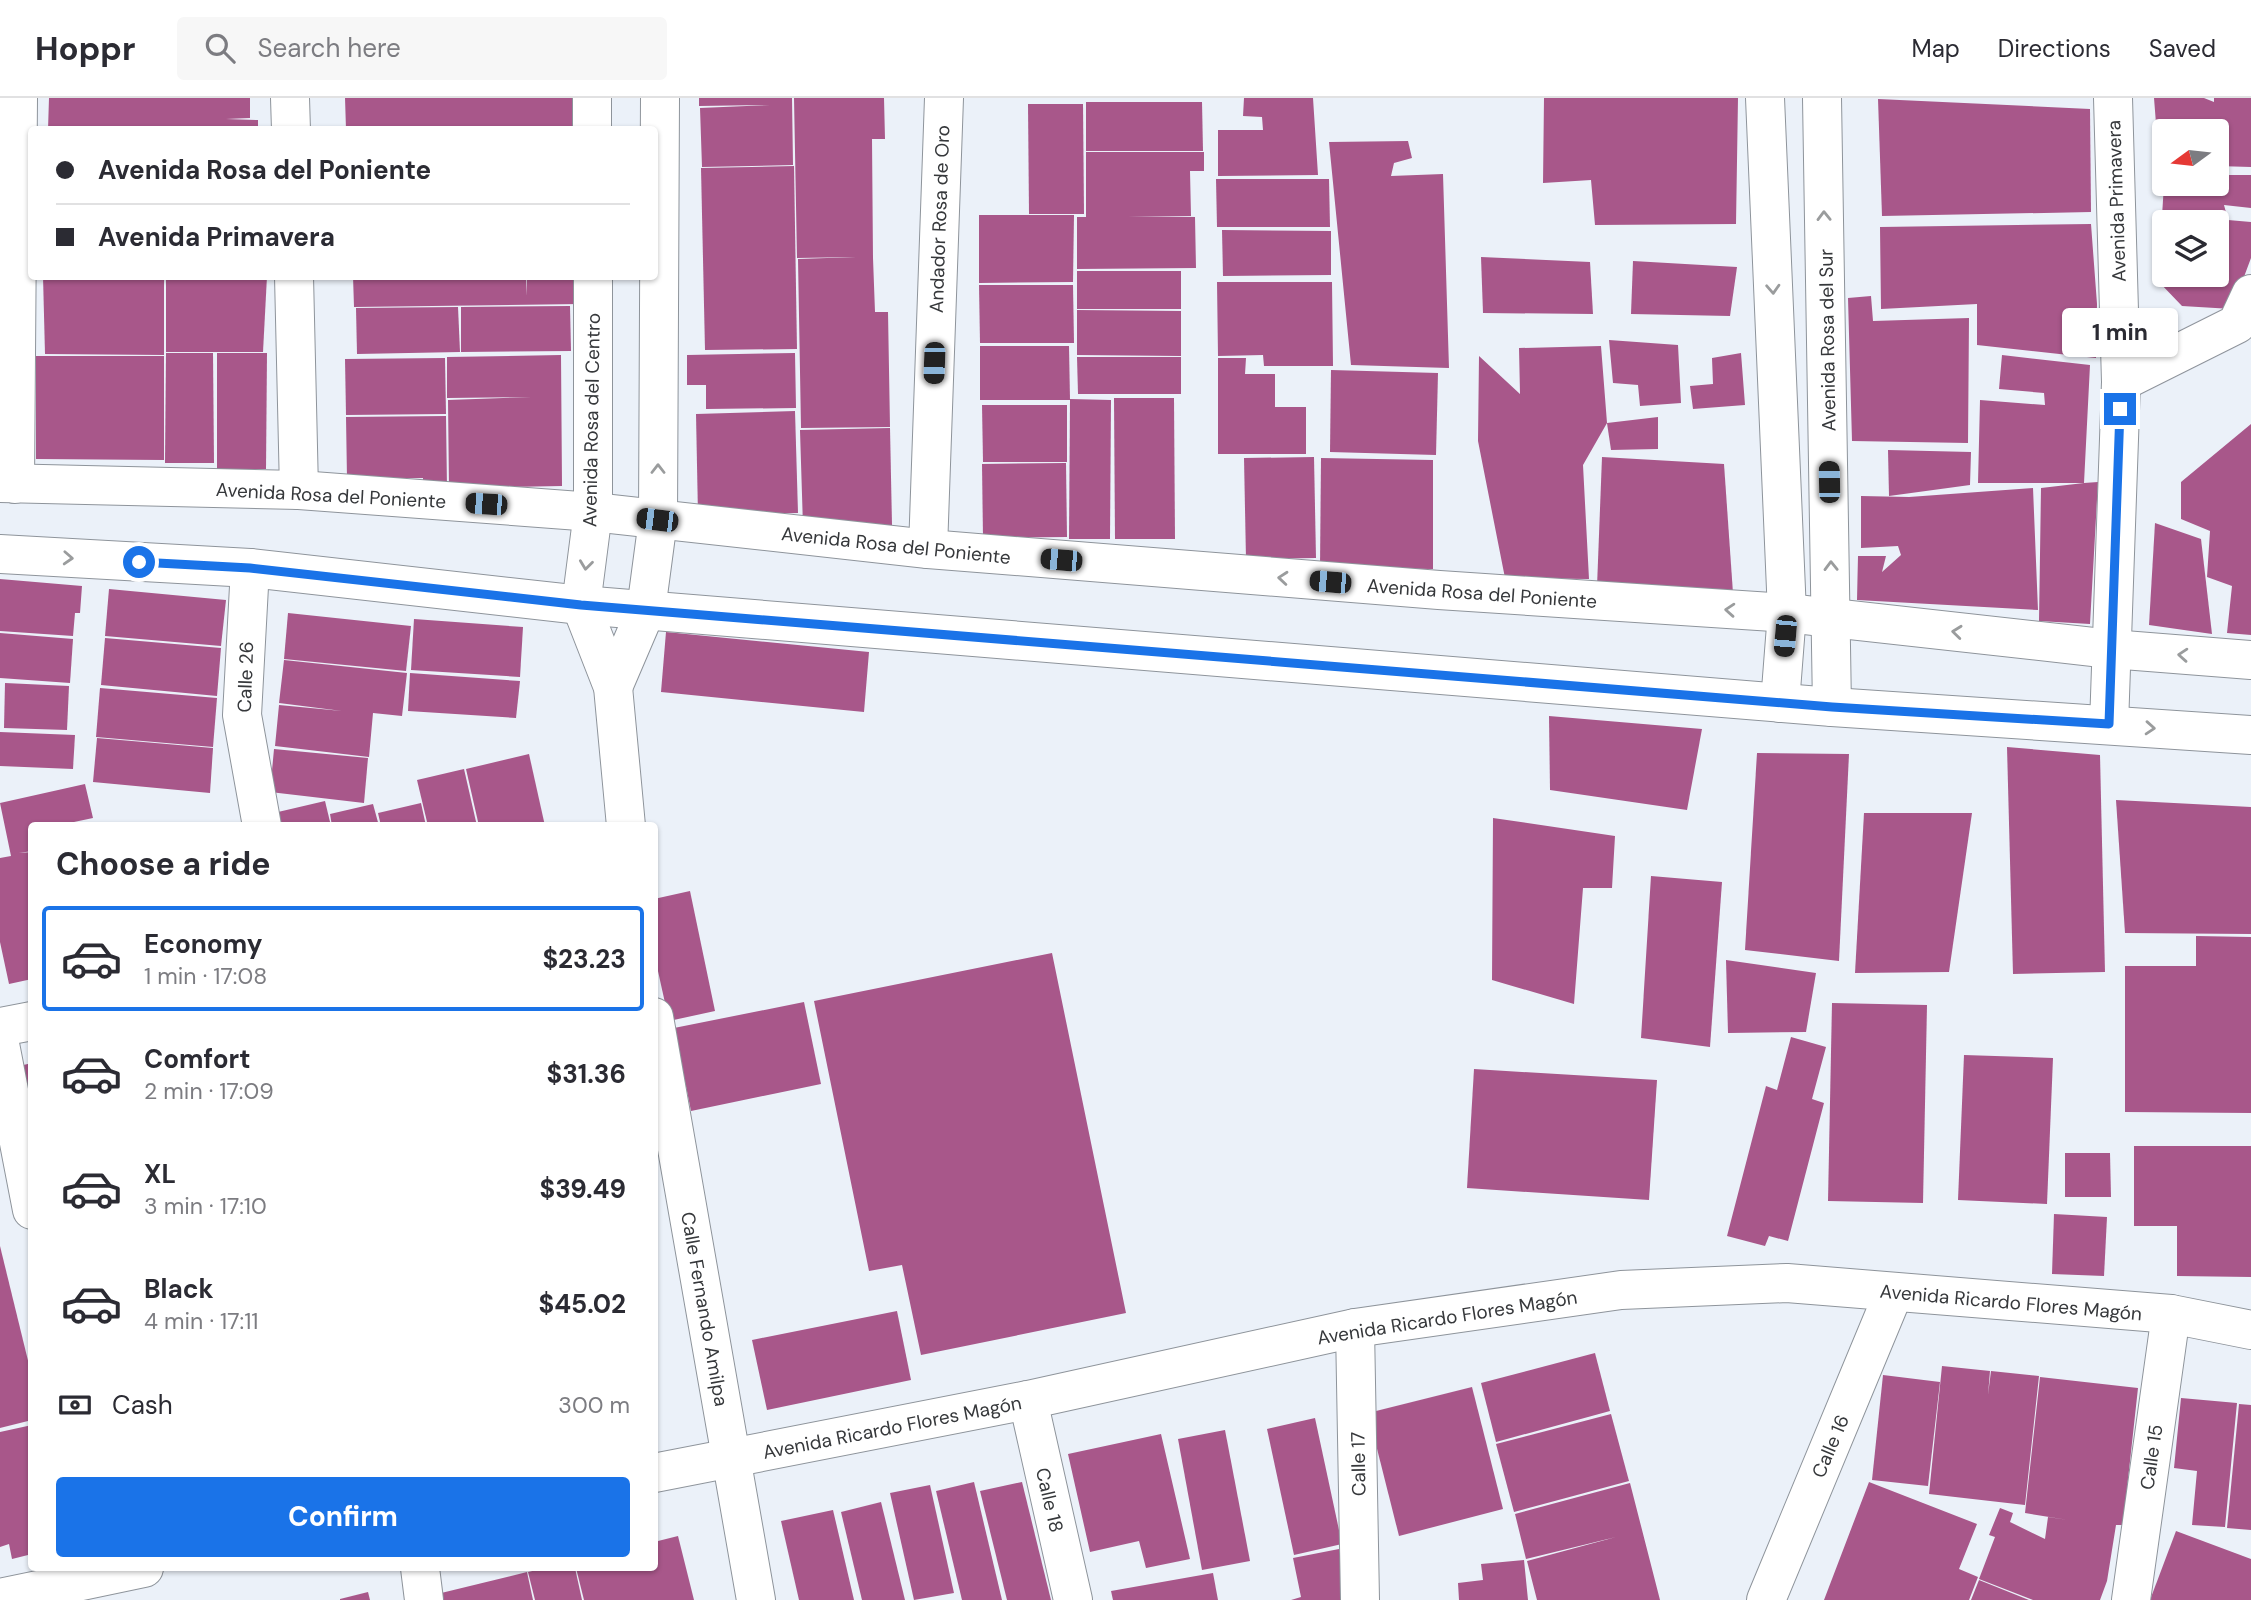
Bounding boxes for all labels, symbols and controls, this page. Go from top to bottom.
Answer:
search box [177,17,667,80]
text: Hoppr [35,27,135,70]
icon: search [201,29,239,67]
text: Search here [257,31,401,65]
text: Map [1912,33,1960,64]
text: Directions [1998,33,2111,64]
text: Saved [2149,33,2216,64]
north arrow [2152,119,2230,196]
map controls [2152,119,2229,287]
street label: Avenida Primavera [2101,120,2132,282]
street label: Andador Rosa de Oro [924,124,955,314]
text: Avenida Rosa del Poniente [98,153,431,187]
one-way arrow [1817,210,1832,221]
button: layers [2152,210,2229,287]
text: Avenida Primavera [98,220,335,254]
street label: Avenida Rosa del Sur [1813,248,1842,431]
one-way arrow [1766,283,1781,294]
callout: 1 min [2062,308,2178,356]
street label: Avenida Rosa del Centro [577,313,606,527]
text: 1 min [2092,317,2148,347]
car [923,342,946,384]
route end [2104,393,2136,425]
car [1819,461,1840,503]
one-way arrow [650,463,666,474]
street label: Avenida Rosa del Poniente [215,477,447,514]
car [465,492,508,516]
car [635,507,680,533]
street label: Avenida Rosa del Poniente [780,521,1012,570]
route start [123,546,155,578]
car [1040,548,1083,572]
one-way arrow [63,550,74,565]
one-way arrow [579,559,594,571]
one-way arrow [1823,560,1839,570]
car [1309,570,1352,594]
one-way arrow [1278,571,1289,586]
street label: Avenida Rosa del Poniente [1366,573,1598,614]
one-way arrow [1724,602,1735,617]
car [1773,614,1798,658]
one-way arrow [1951,625,1962,640]
street label: Calle 26 [232,641,259,713]
one-way arrow [2177,648,2188,663]
one-way arrow [2145,720,2156,735]
text: Choose a ride [56,843,271,885]
icon: car [60,927,123,990]
text: Economy [144,927,262,961]
text: $23.23 [542,942,626,976]
text: 1 min · 17:08 [144,961,267,991]
icon: car [60,1042,123,1105]
text: Comfort [144,1042,250,1076]
text: $31.36 [547,1057,626,1091]
text: 2 min · 17:09 [144,1076,274,1106]
icon: car [60,1157,123,1220]
text: XL [144,1157,176,1191]
text: $39.49 [540,1172,626,1206]
text: 3 min · 17:10 [144,1191,267,1221]
street label: Calle Fernando Amilpa [675,1210,734,1408]
icon: car [60,1272,123,1335]
text: Black [144,1272,214,1306]
street label: Avenida Ricardo Flores Magón [1879,1279,2143,1326]
street label: Avenida Ricardo Flores Magón [1315,1285,1579,1350]
text: $45.02 [539,1287,626,1321]
text: 4 min · 17:11 [144,1306,259,1336]
icon: cash [56,1386,94,1424]
text: Cash [112,1388,173,1422]
text: 300 m [558,1390,630,1420]
street label: Avenida Ricardo Flores Magón [761,1390,1024,1465]
street label: Calle 16 [1806,1411,1855,1482]
street label: Calle 15 [2135,1423,2168,1491]
street label: Calle 17 [1345,1432,1372,1496]
street label: Calle 18 [1030,1465,1069,1535]
button: Confirm [56,1477,630,1557]

